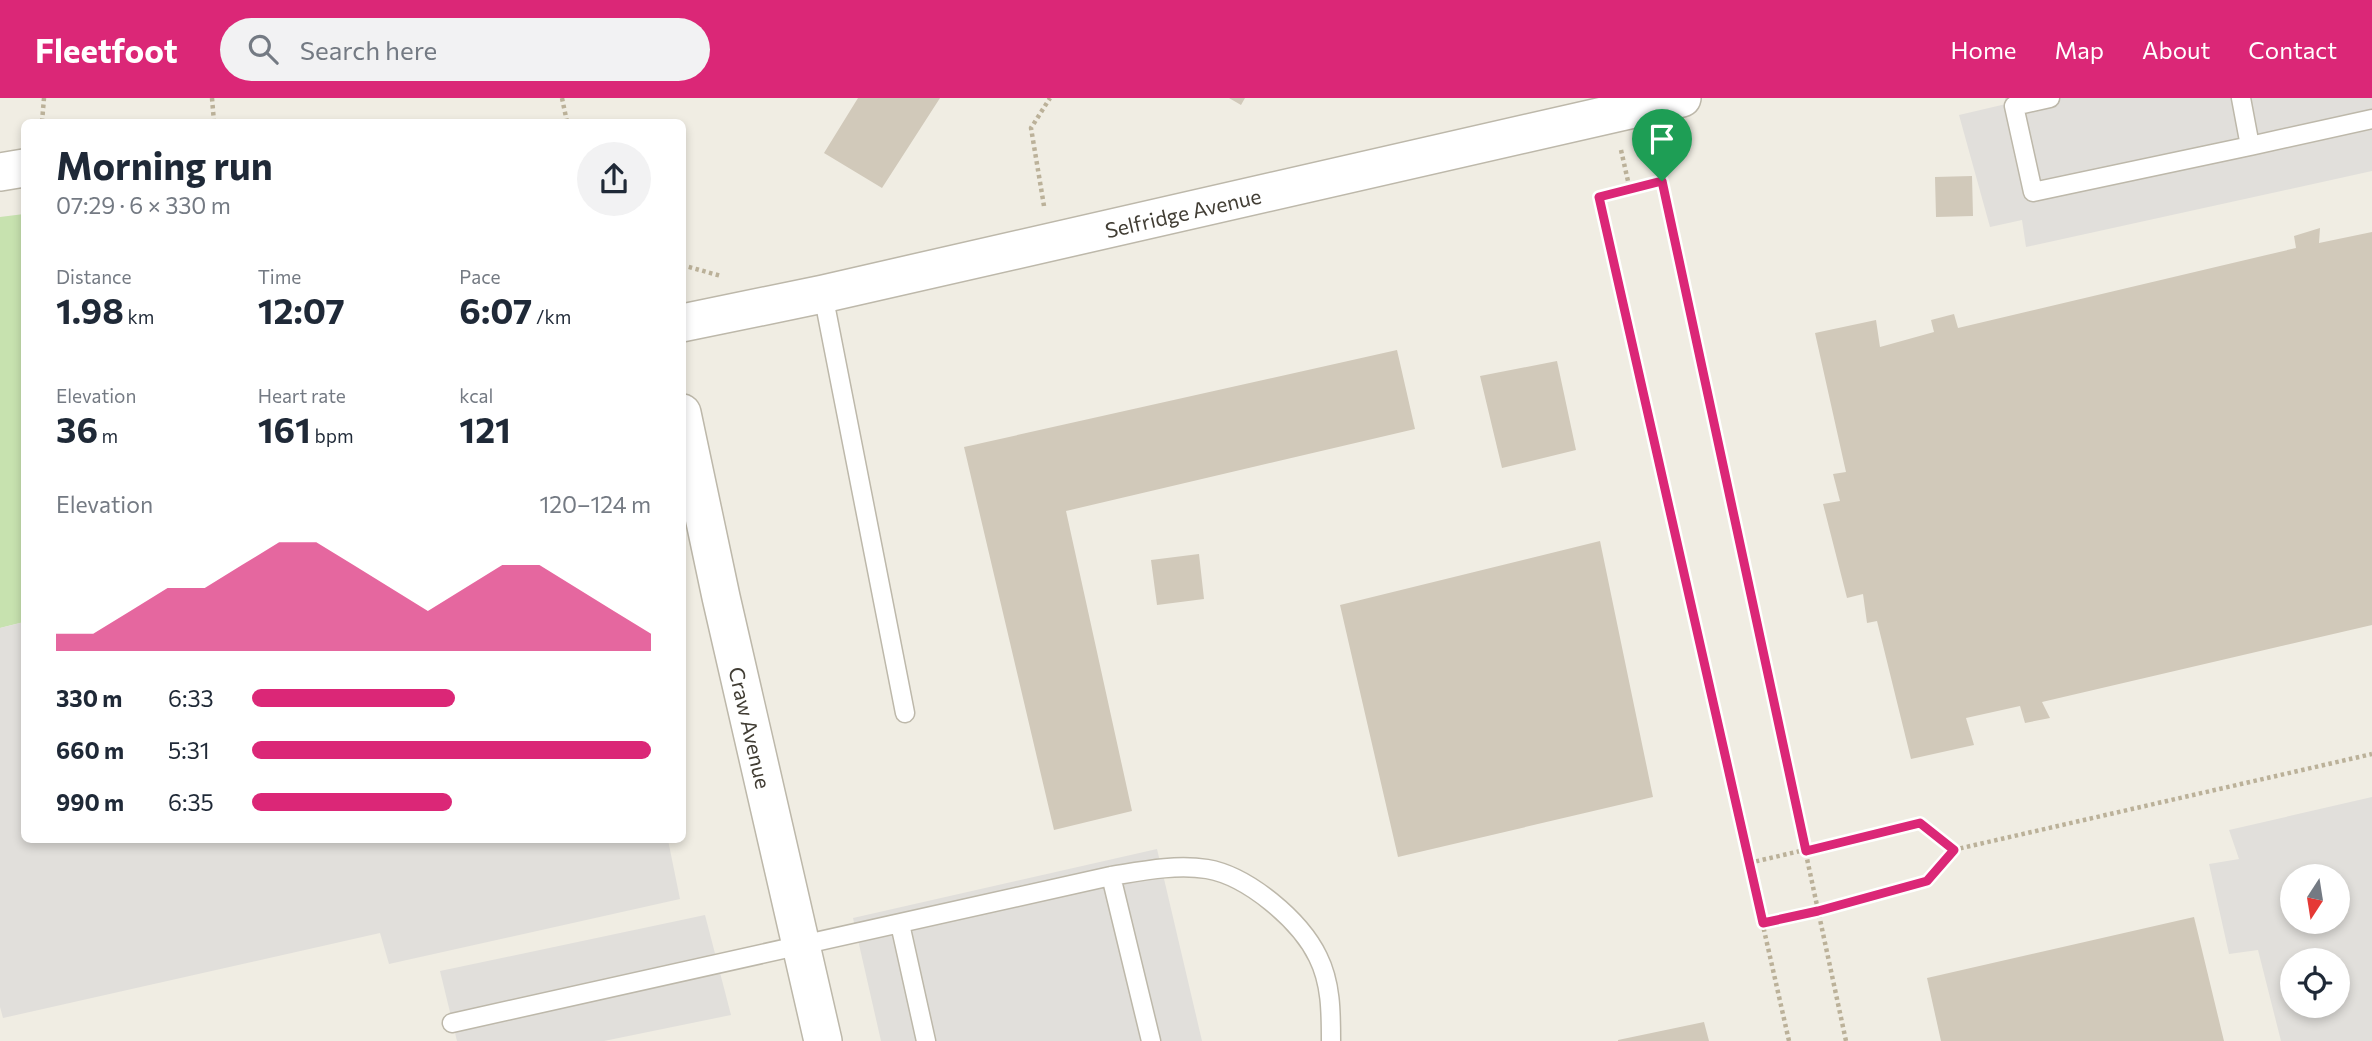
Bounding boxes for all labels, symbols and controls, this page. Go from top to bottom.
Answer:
search box [220,18,710,81]
text: Fleetfoot [35,29,178,70]
icon: search [244,30,282,68]
text: Search here [300,34,437,65]
text: Home [1951,35,2017,64]
text: Map [2055,35,2104,64]
text: About [2142,35,2210,64]
text: Contact [2248,35,2337,64]
pin [1632,109,1692,181]
icon: arrive [1643,120,1681,158]
text: Morning run [56,141,273,188]
button: share [577,142,651,216]
street label: Selfridge Avenue [1102,182,1263,242]
text: 07:29 · 6 × 330 m [56,191,231,219]
text: Distance [56,265,132,288]
text: Time [258,265,301,288]
text: Pace [459,265,501,288]
text: 1.98 [56,288,124,331]
text: 12:07 [258,288,345,331]
text: 6:07 [459,288,532,331]
text: km [124,305,154,328]
text: /km [532,305,571,328]
text: Elevation [56,384,136,407]
text: Heart rate [258,384,346,407]
text: kcal [459,384,493,407]
text: 36 [56,407,98,450]
text: 161 [258,407,311,450]
text: 121 [459,407,511,450]
text: m [98,424,118,447]
text: bpm [311,424,354,447]
text: Elevation [56,490,153,518]
text: 120–124 m [539,490,651,518]
street label: Craw Avenue [725,664,777,791]
text: 330 m [56,684,122,712]
text: 6:33 [168,684,214,712]
text: 660 m [56,736,124,764]
text: 5:31 [168,736,210,764]
text: 990 m [56,788,124,816]
text: 6:35 [168,788,214,816]
north arrow [2280,864,2350,934]
map controls [2280,864,2350,1018]
button: locate [2280,948,2350,1018]

